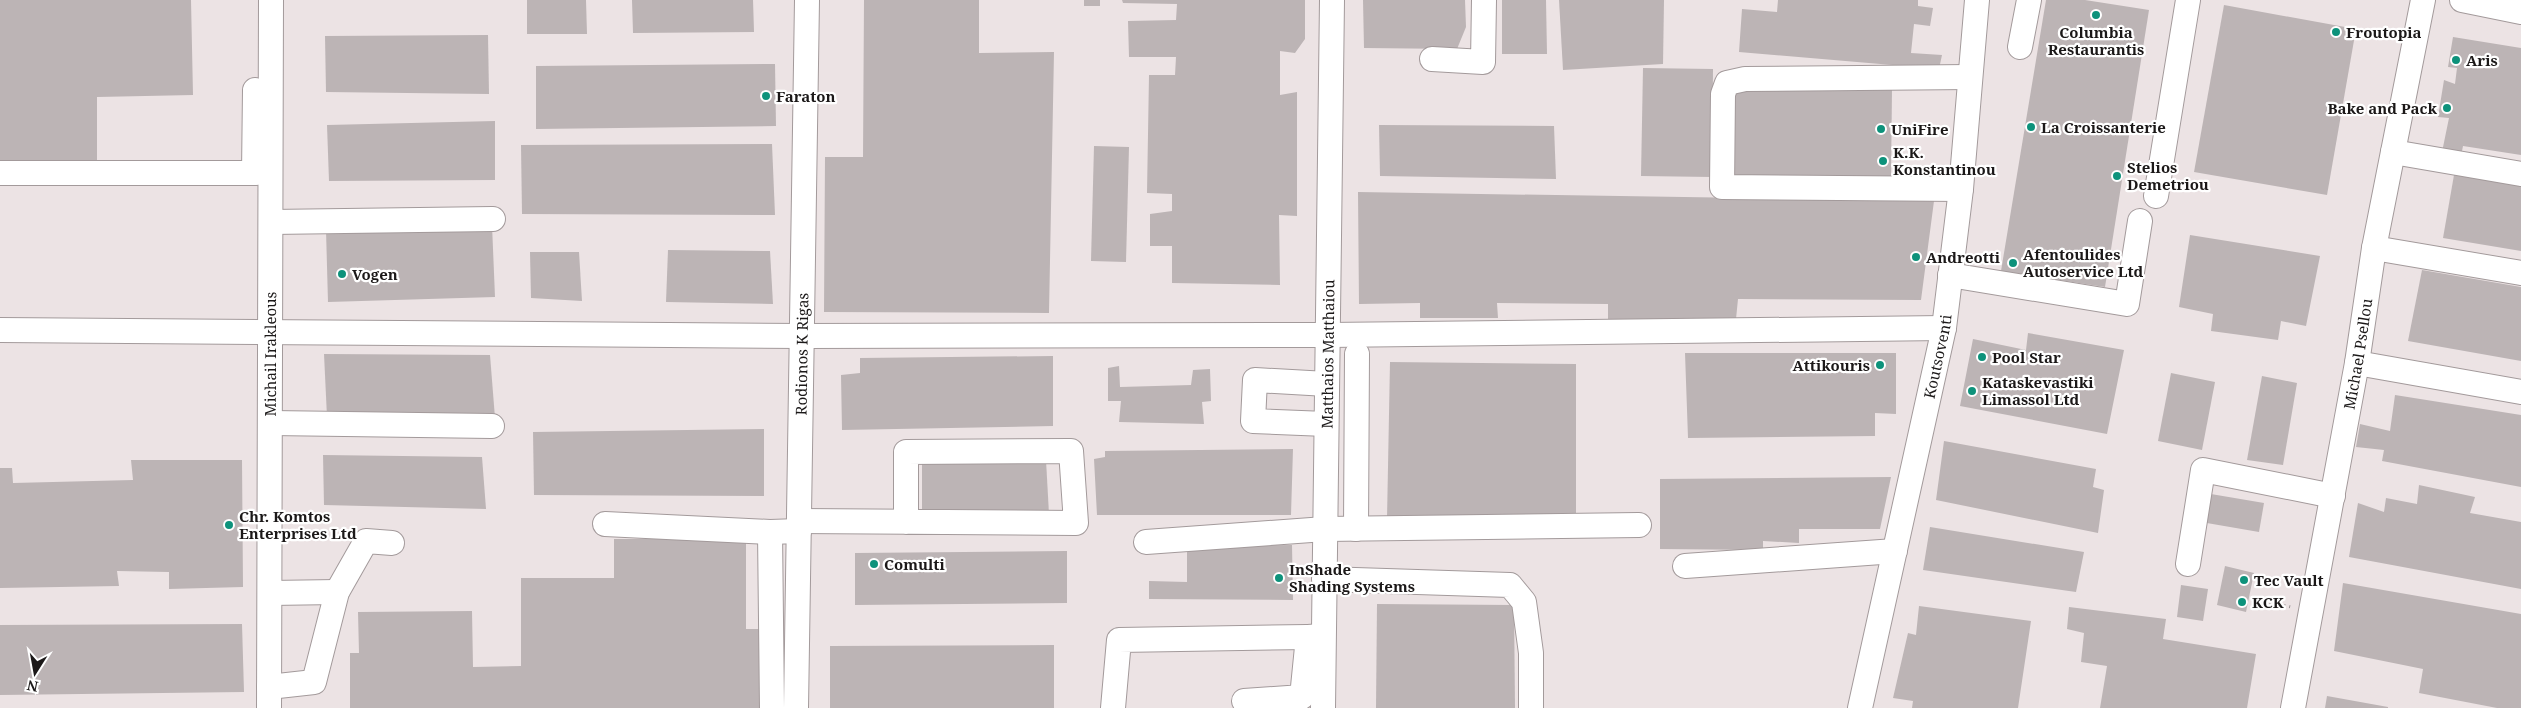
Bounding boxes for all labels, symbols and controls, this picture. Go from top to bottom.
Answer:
marker: Columbia Restaurantis [2090,9,2102,21]
place label: Columbia Restaurantis [2048,22,2144,59]
place label: Froutopia [2346,22,2422,42]
marker: Froutopia [2330,26,2342,38]
place label: Aris [2466,50,2498,70]
marker: Aris [2450,54,2462,66]
place label: Faraton [776,86,836,106]
marker: Faraton [760,90,772,102]
place label: Bake and Pack [2328,98,2437,118]
marker: Bake and Pack [2441,102,2453,114]
place label: La Croissanterie [2041,117,2166,137]
place label: UniFire [1891,119,1949,139]
marker: La Croissanterie [2025,121,2037,133]
marker: UniFire [1875,123,1887,135]
place label: K.K. Konstantinou [1893,142,1996,179]
marker: K.K. Konstantinou [1877,155,1889,167]
place label: Stelios Demetriou [2127,157,2209,194]
marker: Stelios Demetriou [2111,170,2123,182]
place label: Afentoulides Autoservice Ltd [2023,244,2144,281]
place label: Andreotti [1926,247,2001,267]
marker: Andreotti [1910,251,1922,263]
marker: Afentoulides Autoservice Ltd [2007,257,2019,269]
place label: Vogen [352,264,398,284]
marker: Vogen [336,268,348,280]
street label: Matthaios Matthaiou [1317,279,1338,429]
street label: Michail Irakleous [260,291,280,416]
street label: Rodionos K Rigas [791,292,812,415]
street label: Michael Psellou [2339,297,2376,411]
street label: Koutsoventi [1919,313,1956,400]
place label: Pool Star [1992,347,2061,367]
marker: Pool Star [1976,351,1988,363]
place label: Attikouris [1792,355,1870,375]
marker: Attikouris [1874,359,1886,371]
place label: Kataskevastiki Limassol Ltd [1982,372,2094,409]
marker: Kataskevastiki Limassol Ltd [1966,385,1978,397]
place label: Chr. Komtos Enterprises Ltd [239,506,357,543]
marker: Chr. Komtos Enterprises Ltd [223,519,235,531]
place label: Comulti [884,554,945,574]
marker: Comulti [868,558,880,570]
place label: InShade Shading Systems [1289,559,1415,596]
place label: Tec Vault [2254,570,2324,590]
marker: InShade Shading Systems [1273,572,1285,584]
marker: Tec Vault [2238,574,2250,586]
place label: KCK [2252,592,2285,612]
marker: KCK [2236,596,2248,608]
north arrow [10,648,60,698]
text: N [25,676,40,697]

